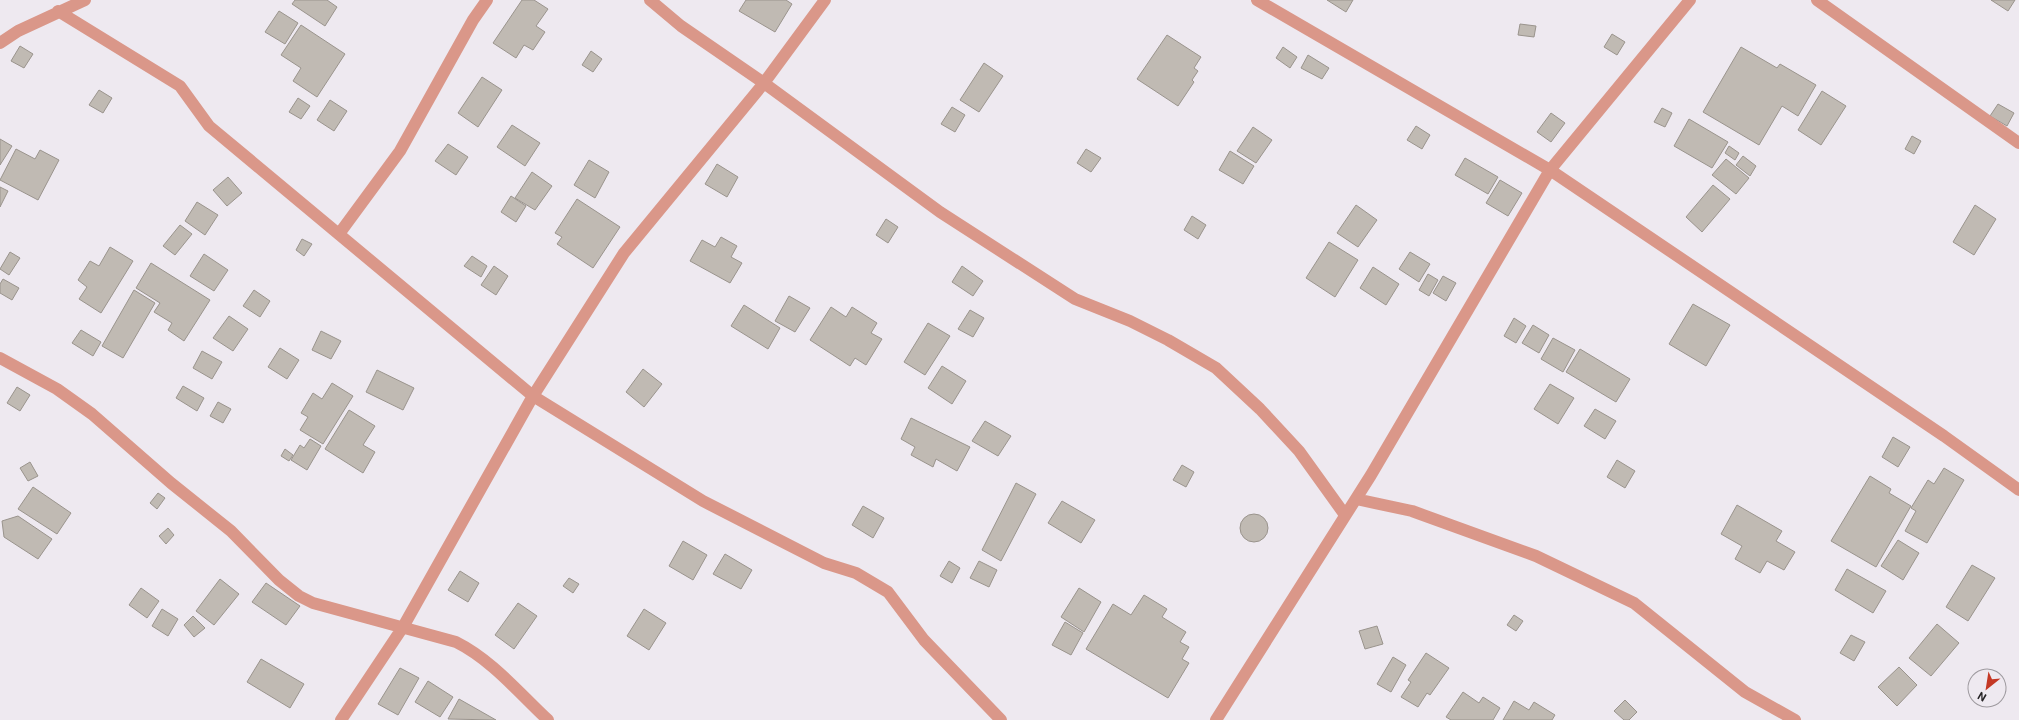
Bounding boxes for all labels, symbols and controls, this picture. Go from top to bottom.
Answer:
north arrow [1967,668,2007,708]
text: N [1975,689,1989,704]

